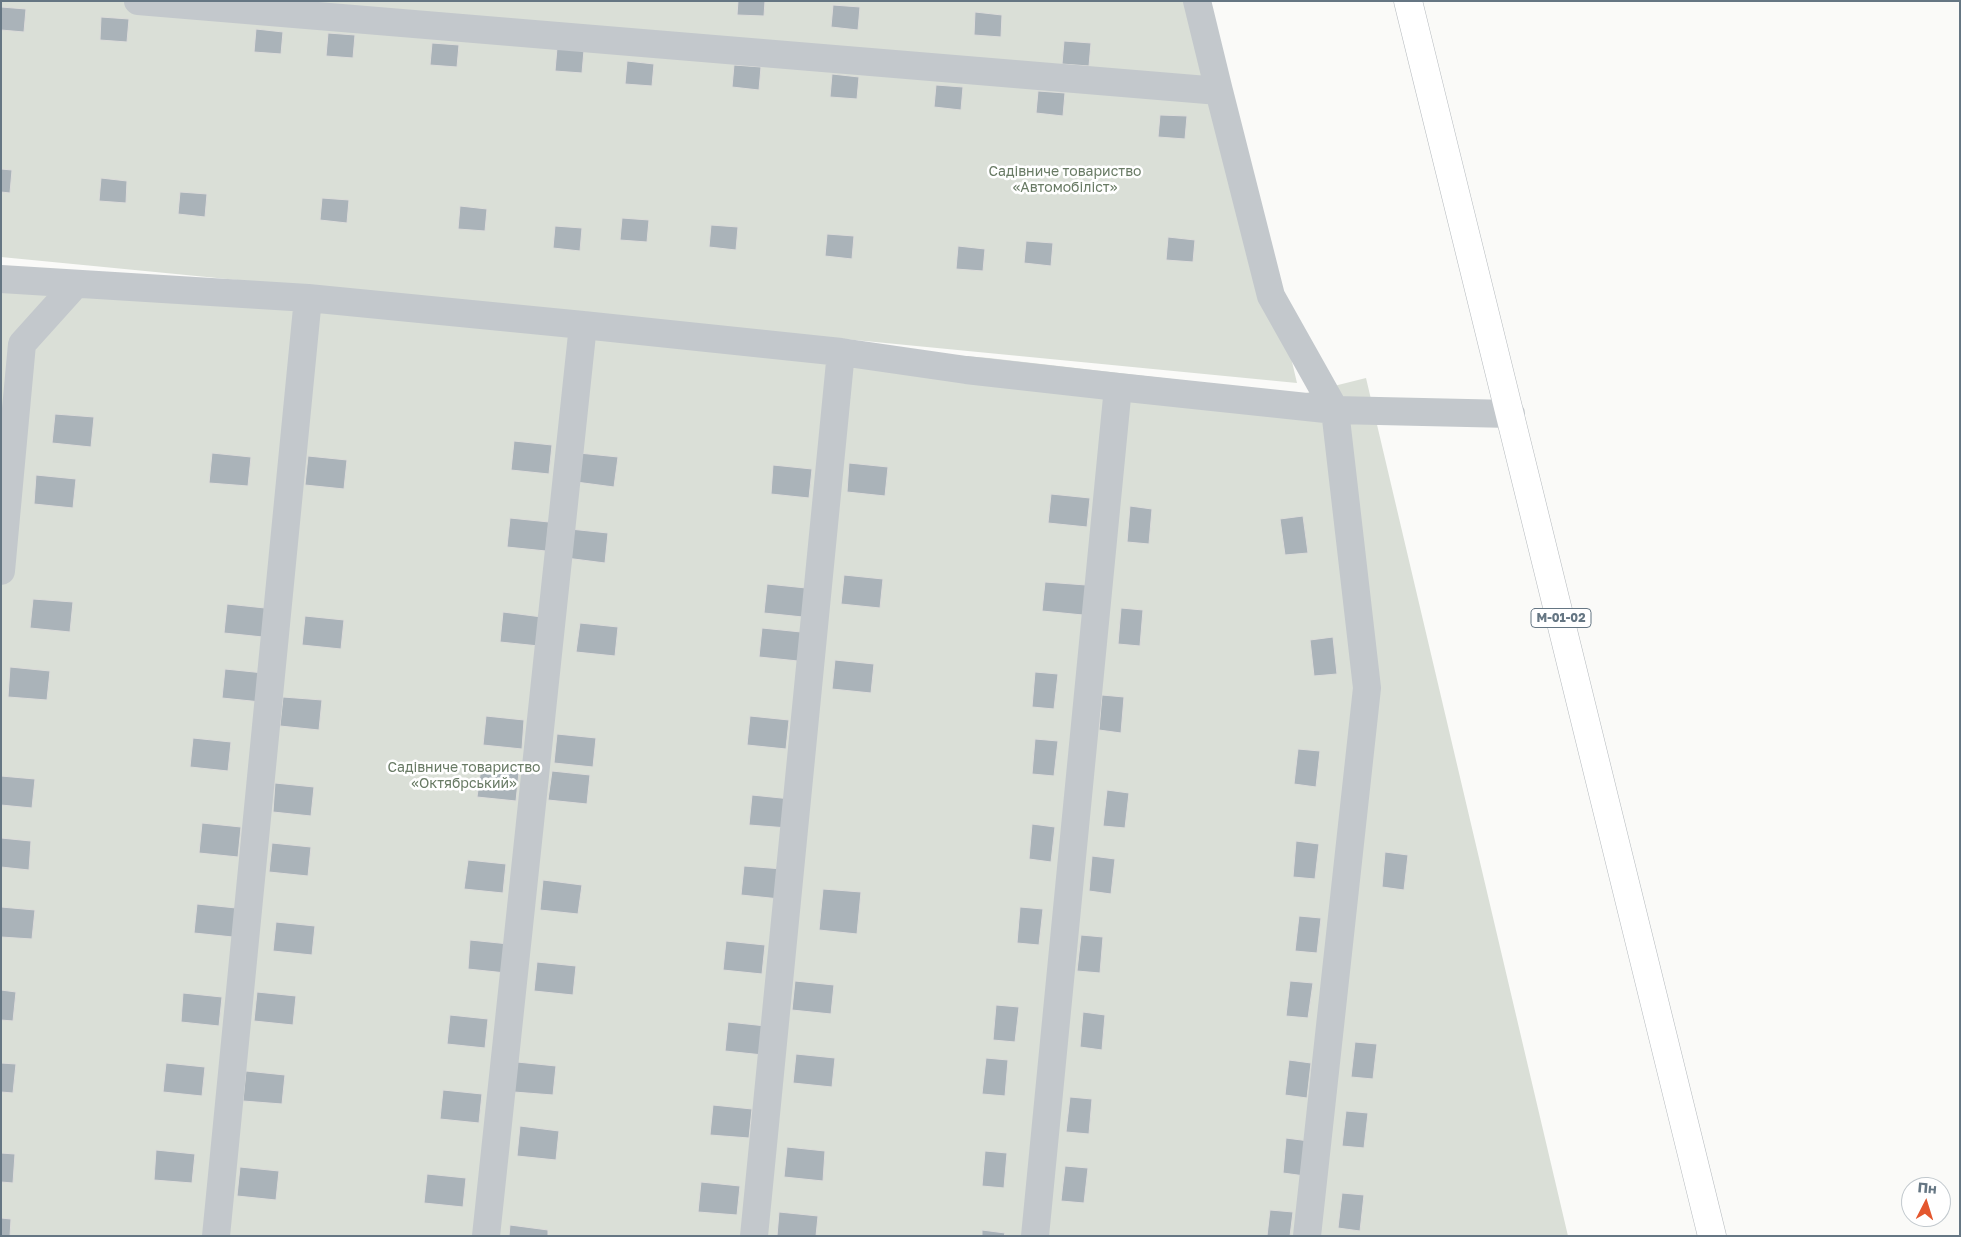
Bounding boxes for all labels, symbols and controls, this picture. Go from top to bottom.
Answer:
park label: Садівниче товариство «Автомобіліст» [989,164,1141,196]
road number: М-01-02 [1531,608,1591,628]
park label: Садівниче товариство «Октябрський» [388,760,540,792]
north arrow [1901,1177,1951,1227]
text: Пн [1917,1178,1937,1197]

